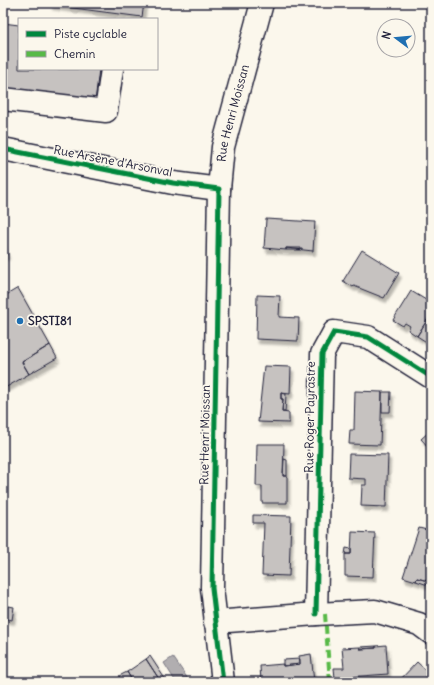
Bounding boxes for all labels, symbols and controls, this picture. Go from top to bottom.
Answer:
legend [18,18,158,70]
north arrow [376,18,416,58]
text: Piste cyclable [54,26,127,41]
text: N [379,30,394,41]
text: Chemin [54,46,96,61]
street label: Rue Henri Moissan [214,63,252,163]
street label: Rue Arsène d'Arsonval [53,142,174,179]
place label: SPSTI81 [28,313,72,328]
marker: SPSTI81 [15,316,25,326]
street label: Rue Roger Payrastre [301,361,318,473]
street label: Rue Henri Moissan [196,385,213,485]

